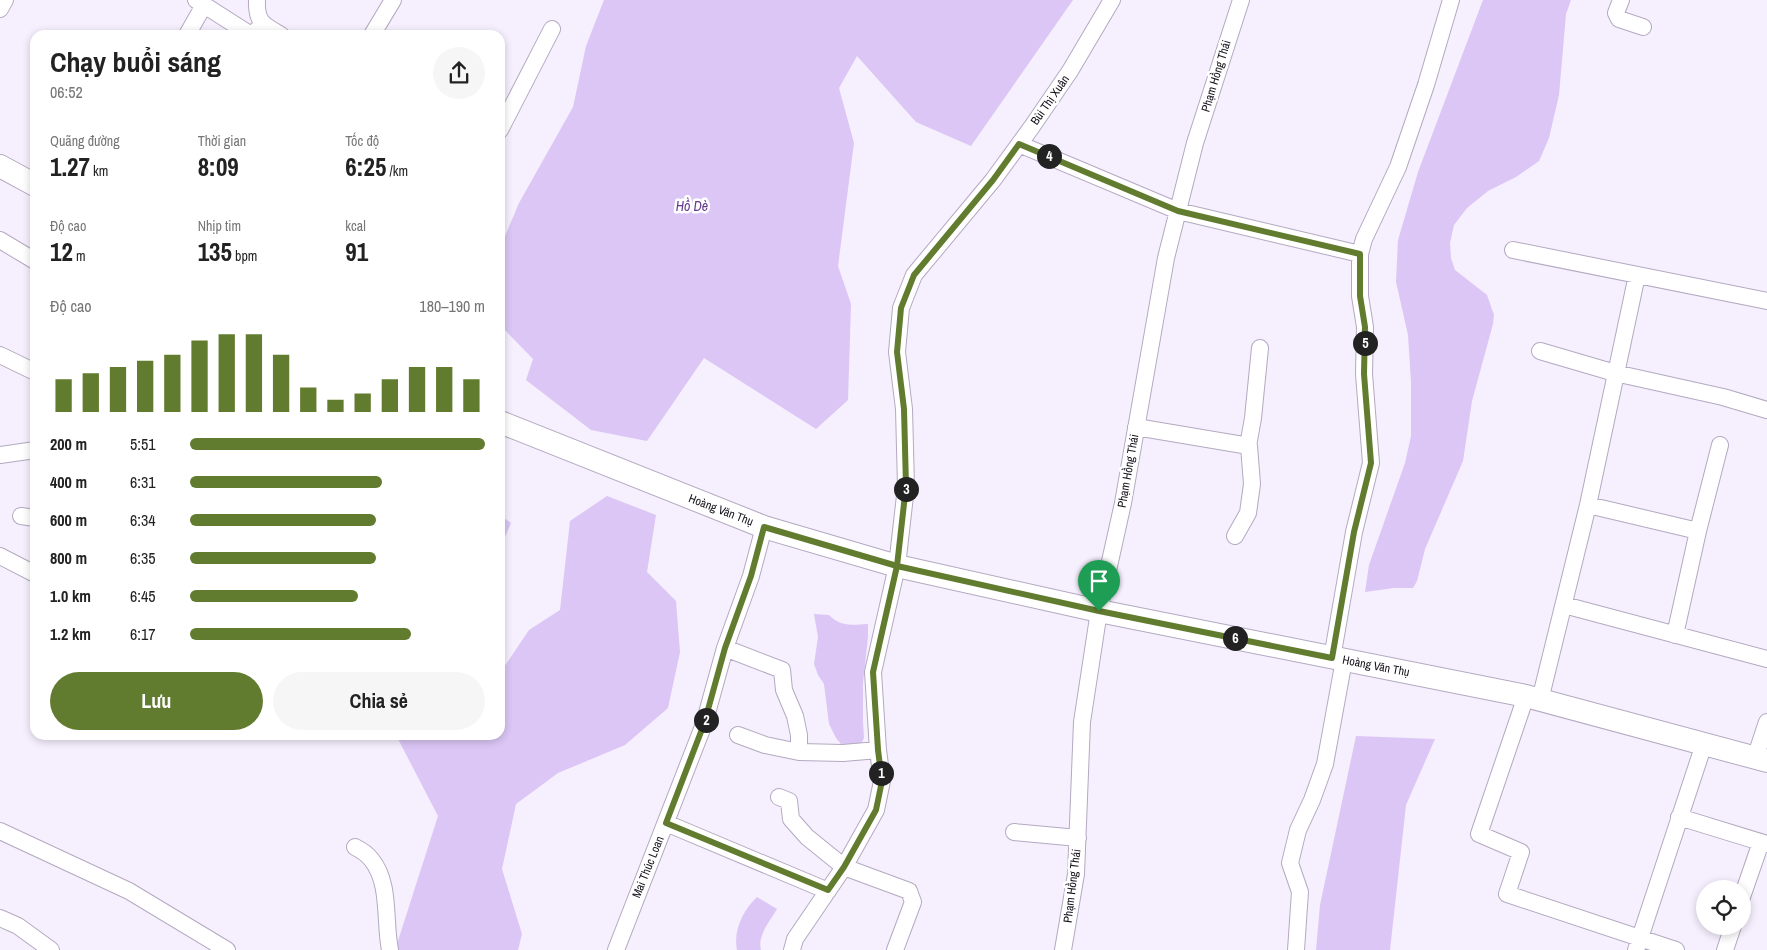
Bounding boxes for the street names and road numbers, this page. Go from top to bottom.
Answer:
street label: Phạm Hồng Thái [1197,38,1235,114]
street label: Bùi Thị Xuân [1027,72,1073,128]
street label: Phạm Hồng Thái [1114,433,1142,509]
street label: Hoàng Văn Thụ [686,490,756,530]
street label: Hoàng Văn Thụ [1341,652,1411,680]
street label: Mai Thúc Loan [628,834,668,900]
street label: Phạm Hồng Thái [1060,848,1084,924]

